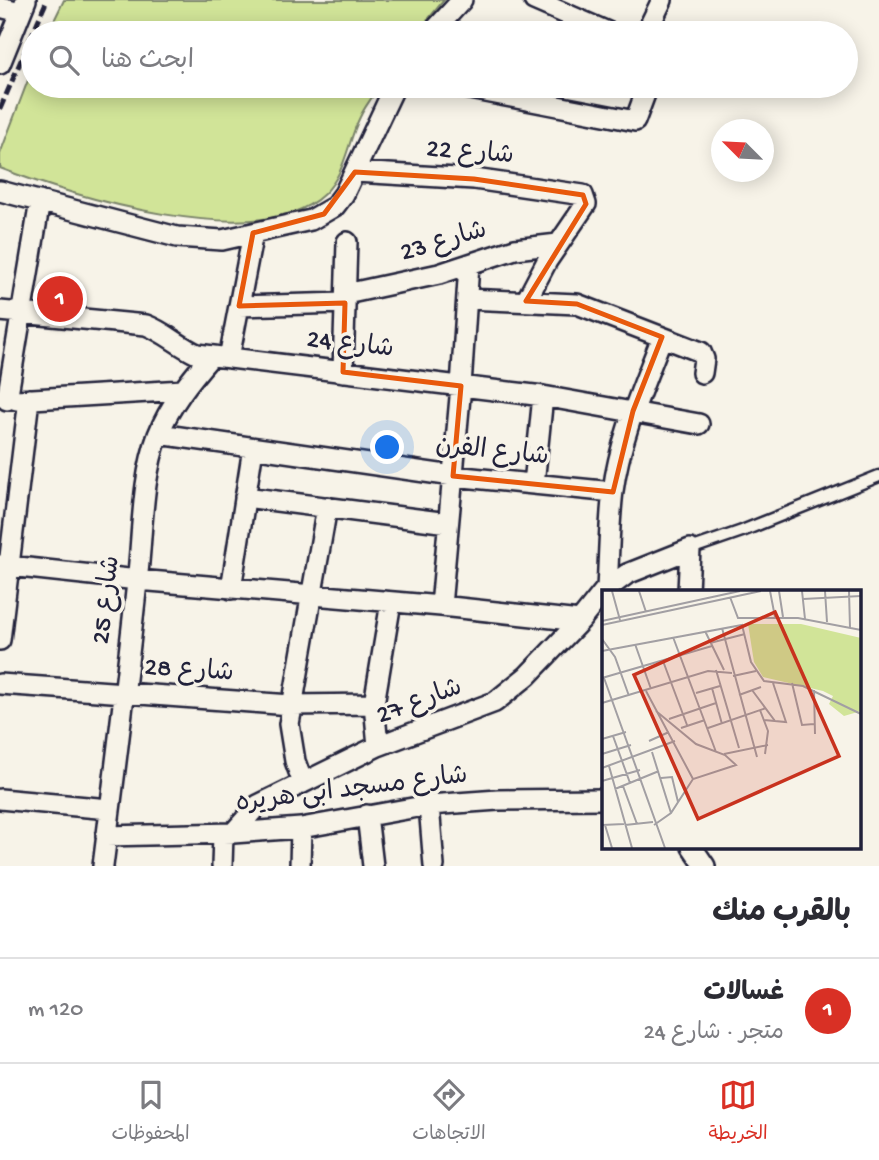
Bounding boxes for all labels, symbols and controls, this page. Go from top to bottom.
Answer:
search box [21,21,858,98]
icon: search [45,41,83,79]
text: ابحث هنا [101,47,194,78]
north arrow [711,119,774,182]
street label: شارع 22 [425,135,515,173]
street label: شارع 23 [397,216,491,270]
pin: 1 [37,273,83,325]
street label: شارع 24 [305,325,395,367]
your location [370,430,404,464]
street label: شارع الفرن [434,432,550,474]
street label: شارع 25 [87,554,129,646]
inset map [602,590,862,848]
street label: شارع 28 [143,653,235,691]
street label: شارع 27 [373,673,467,733]
street label: شارع مسجد ابى هريره [234,761,470,821]
text: بالقرب منك [712,897,851,932]
text: غسالات [704,979,784,1010]
text: 120 m [28,997,83,1024]
text: 1 [823,997,833,1024]
text: متجر · شارع 24 [644,1020,784,1047]
tab: المحفوظات [111,1076,190,1149]
tab: الاتجاهات [412,1076,486,1149]
tab: الخريطة [708,1076,768,1149]

